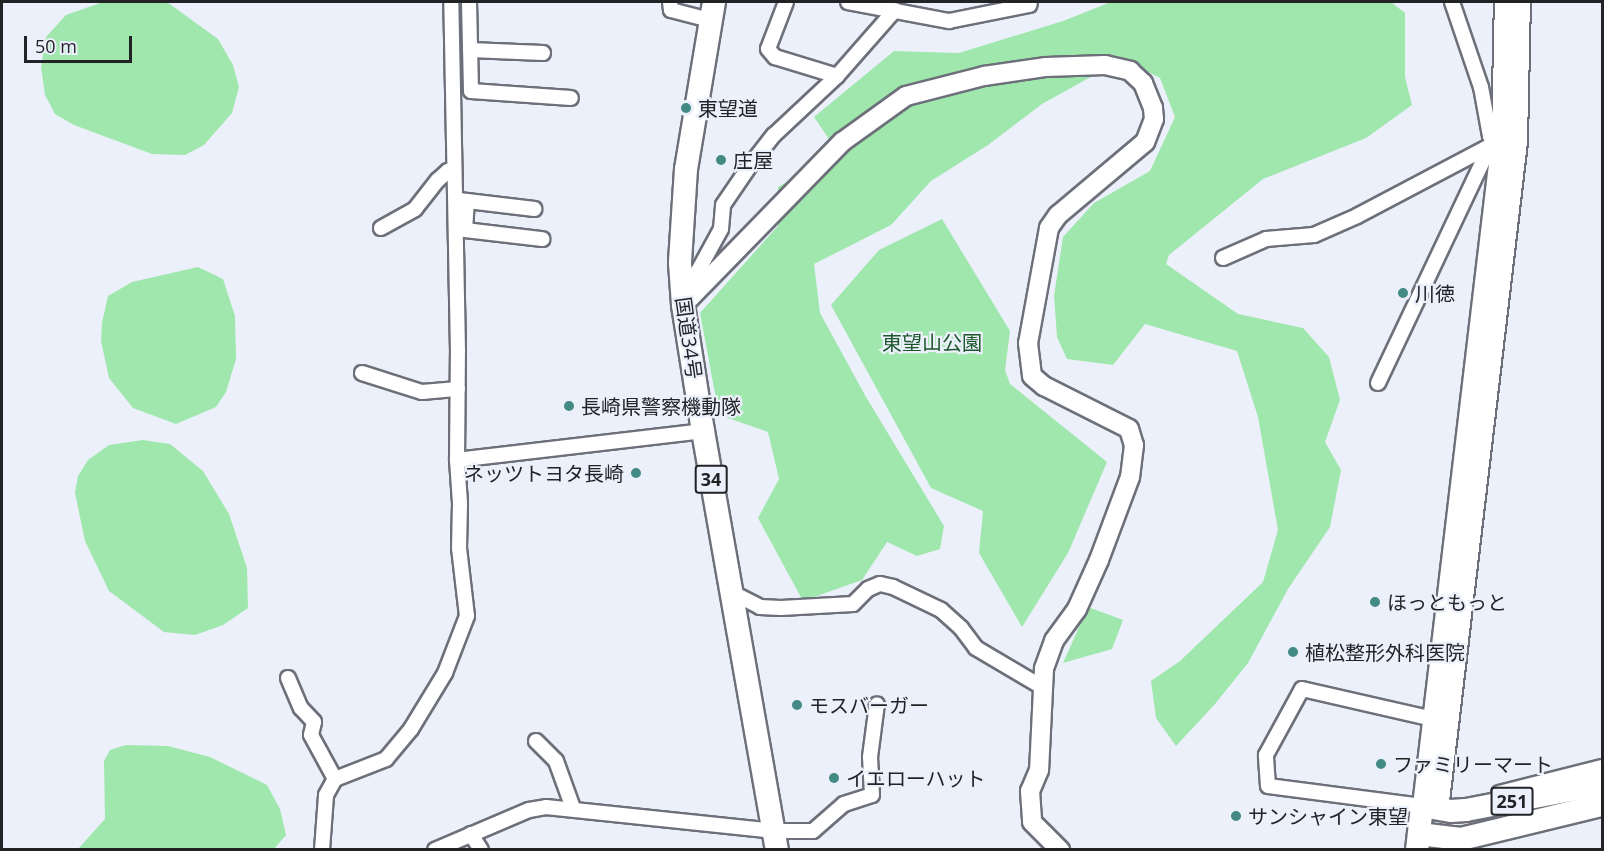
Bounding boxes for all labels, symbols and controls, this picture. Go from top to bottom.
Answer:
scale bar [27,24,135,62]
text: 50 m [35,34,77,58]
place label: 東望道 [698,96,758,120]
marker: 東望道 [679,101,693,115]
place label: 庄屋 [733,148,773,172]
marker: 庄屋 [714,153,728,167]
place label: 川徳 [1415,281,1455,305]
marker: 川徳 [1396,286,1410,300]
street label: 国道34号 [671,295,707,381]
park label: 東望山公園 [882,330,982,354]
place label: 長崎県警察機動隊 [581,394,741,418]
marker: 長崎県警察機動隊 [562,399,576,413]
place label: ネッツトヨタ長崎 [464,461,624,485]
road number: 34 [694,464,728,494]
marker: ネッツトヨタ長崎 [629,466,643,480]
place label: ほっともっと [1387,590,1507,614]
marker: ほっともっと [1368,595,1382,609]
place label: 植松整形外科医院 [1305,640,1465,664]
marker: 植松整形外科医院 [1286,645,1300,659]
place label: モスバーガー [809,693,929,717]
marker: モスバーガー [790,698,804,712]
place label: ファミリーマート [1393,752,1553,776]
marker: ファミリーマート [1374,757,1388,771]
place label: イエローハット [846,766,986,790]
marker: イエローハット [827,771,841,785]
road number: 251 [1490,786,1534,816]
place label: サンシャイン東望 [1248,804,1408,828]
marker: サンシャイン東望 [1229,809,1243,823]

